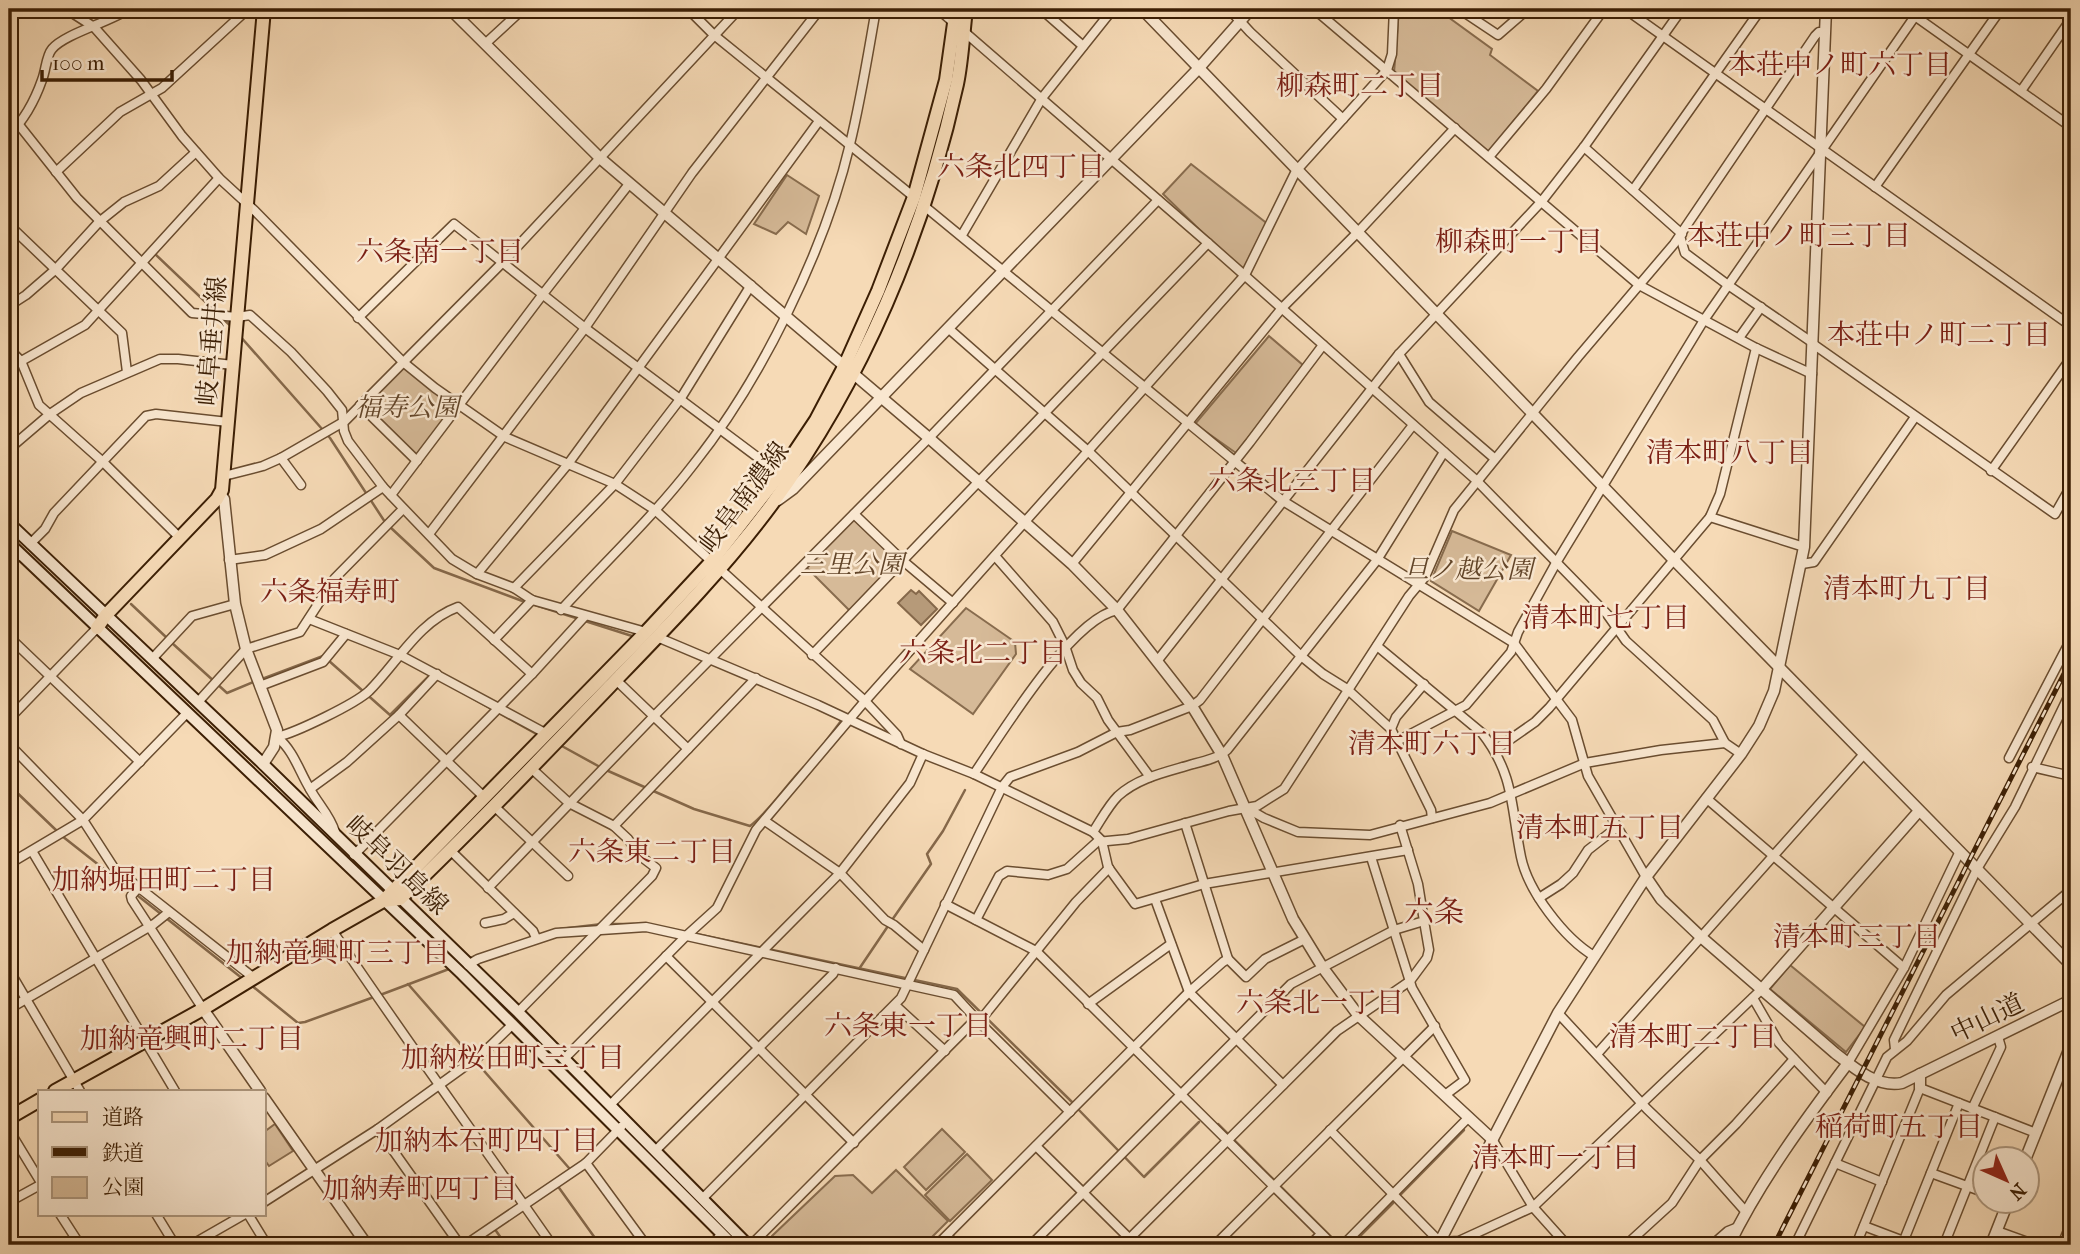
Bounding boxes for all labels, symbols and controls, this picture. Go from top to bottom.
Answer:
scale bar [42,38,172,82]
district label: 本荘中ノ町六丁目 [1728,48,1952,81]
text: 100 m [52,51,105,75]
district label: 柳森町二丁目 [1276,69,1444,102]
district label: 六条北四丁目 [937,150,1105,183]
district label: 本荘中ノ町三丁目 [1687,219,1911,252]
district label: 柳森町一丁目 [1435,225,1603,258]
district label: 六条南一丁目 [356,235,524,268]
street label: 岐阜垂井線 [191,275,233,407]
district label: 本荘中ノ町二丁目 [1827,318,2051,351]
park label: 福寿公園 [355,392,463,423]
street label: 岐阜南濃線 [692,436,796,558]
district label: 清本町八丁目 [1646,436,1814,469]
district label: 六条北三丁目 [1208,464,1376,497]
park label: 三里公園 [800,549,908,580]
park label: 旦ノ越公園 [1403,554,1537,585]
district label: 清本町九丁目 [1823,572,1991,605]
district label: 六条福寿町 [260,575,400,608]
district label: 清本町七丁目 [1522,601,1690,634]
district label: 六条北二丁目 [899,636,1067,669]
district label: 清本町六丁目 [1348,727,1516,760]
street label: 岐阜羽島線 [339,809,455,921]
district label: 清本町五丁目 [1516,811,1684,844]
district label: 六条東二丁目 [568,835,736,868]
district label: 加納堀田町二丁目 [52,863,276,896]
district label: 六条 [1404,895,1464,930]
district label: 清本町三丁目 [1773,920,1941,953]
district label: 加納竜興町三丁目 [226,936,450,969]
district label: 六条北一丁目 [1236,986,1404,1019]
street label: 中山道 [1945,987,2029,1049]
district label: 六条東一丁目 [824,1009,992,1042]
district label: 清本町二丁目 [1609,1020,1777,1053]
district label: 加納竜興町二丁目 [80,1022,304,1055]
district label: 加納桜田町三丁目 [401,1041,625,1074]
legend [38,1090,266,1216]
text: 道路 [102,1105,144,1129]
district label: 稲荷町五丁目 [1815,1110,1983,1143]
district label: 加納本石町四丁目 [375,1124,599,1157]
text: 鉄道 [102,1141,144,1165]
district label: 清本町一丁目 [1472,1141,1640,1174]
north arrow [1972,1146,2042,1216]
district label: 加納寿町四丁目 [322,1172,518,1205]
text: 公園 [102,1175,144,1199]
text: N [2004,1178,2030,1205]

